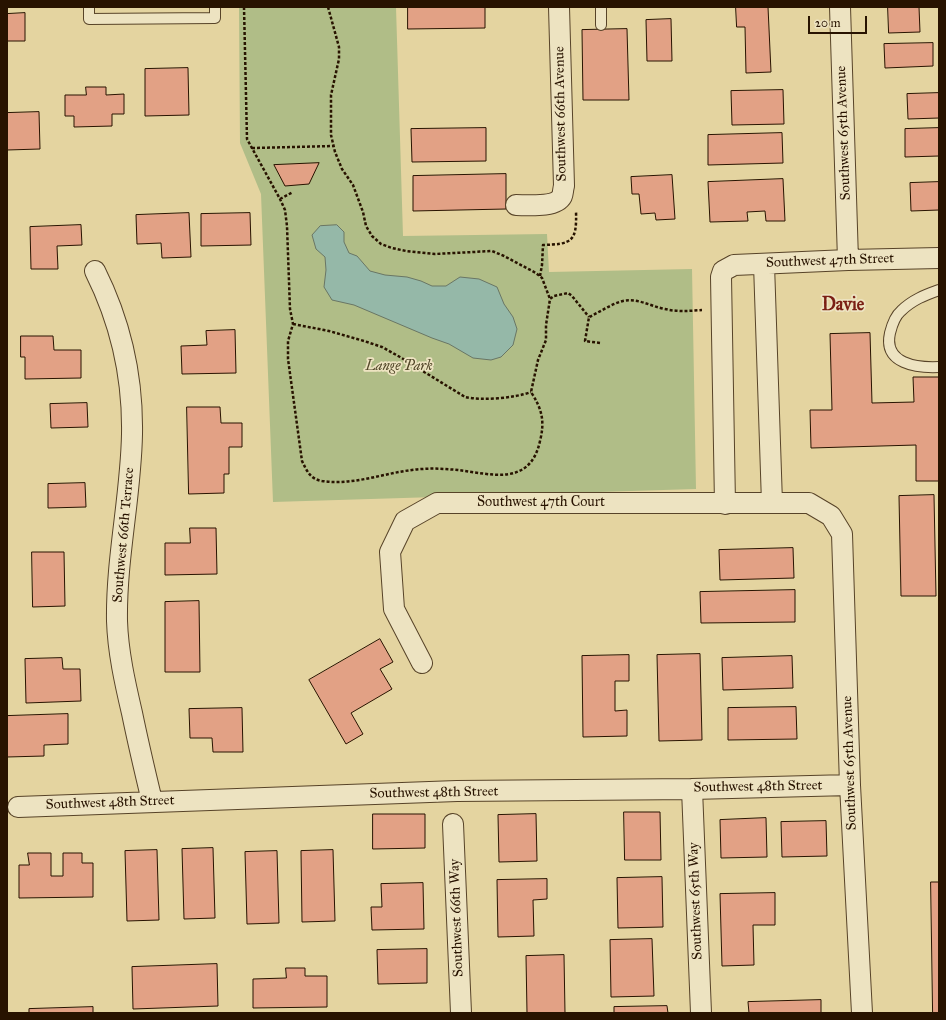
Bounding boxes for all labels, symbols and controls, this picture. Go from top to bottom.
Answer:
scale bar [810,8,869,34]
text: 20 m [815,16,841,30]
street label: Southwest 66th Avenue [551,46,571,182]
street label: Southwest 65th Avenue [833,65,855,201]
street label: Southwest 47th Street [766,250,894,272]
district label: Davie [822,295,864,317]
park label: Lange Park [366,359,432,375]
street label: Southwest 66th Terrace [110,467,138,603]
street label: Southwest 47th Court [477,495,605,511]
street label: Southwest 65th Avenue [839,695,861,831]
street label: Southwest 48th Street [693,777,823,797]
street label: Southwest 48th Street [369,783,499,803]
street label: Southwest 48th Street [45,792,175,814]
street label: Southwest 65th Way [686,842,706,960]
street label: Southwest 66th Way [447,859,467,977]

